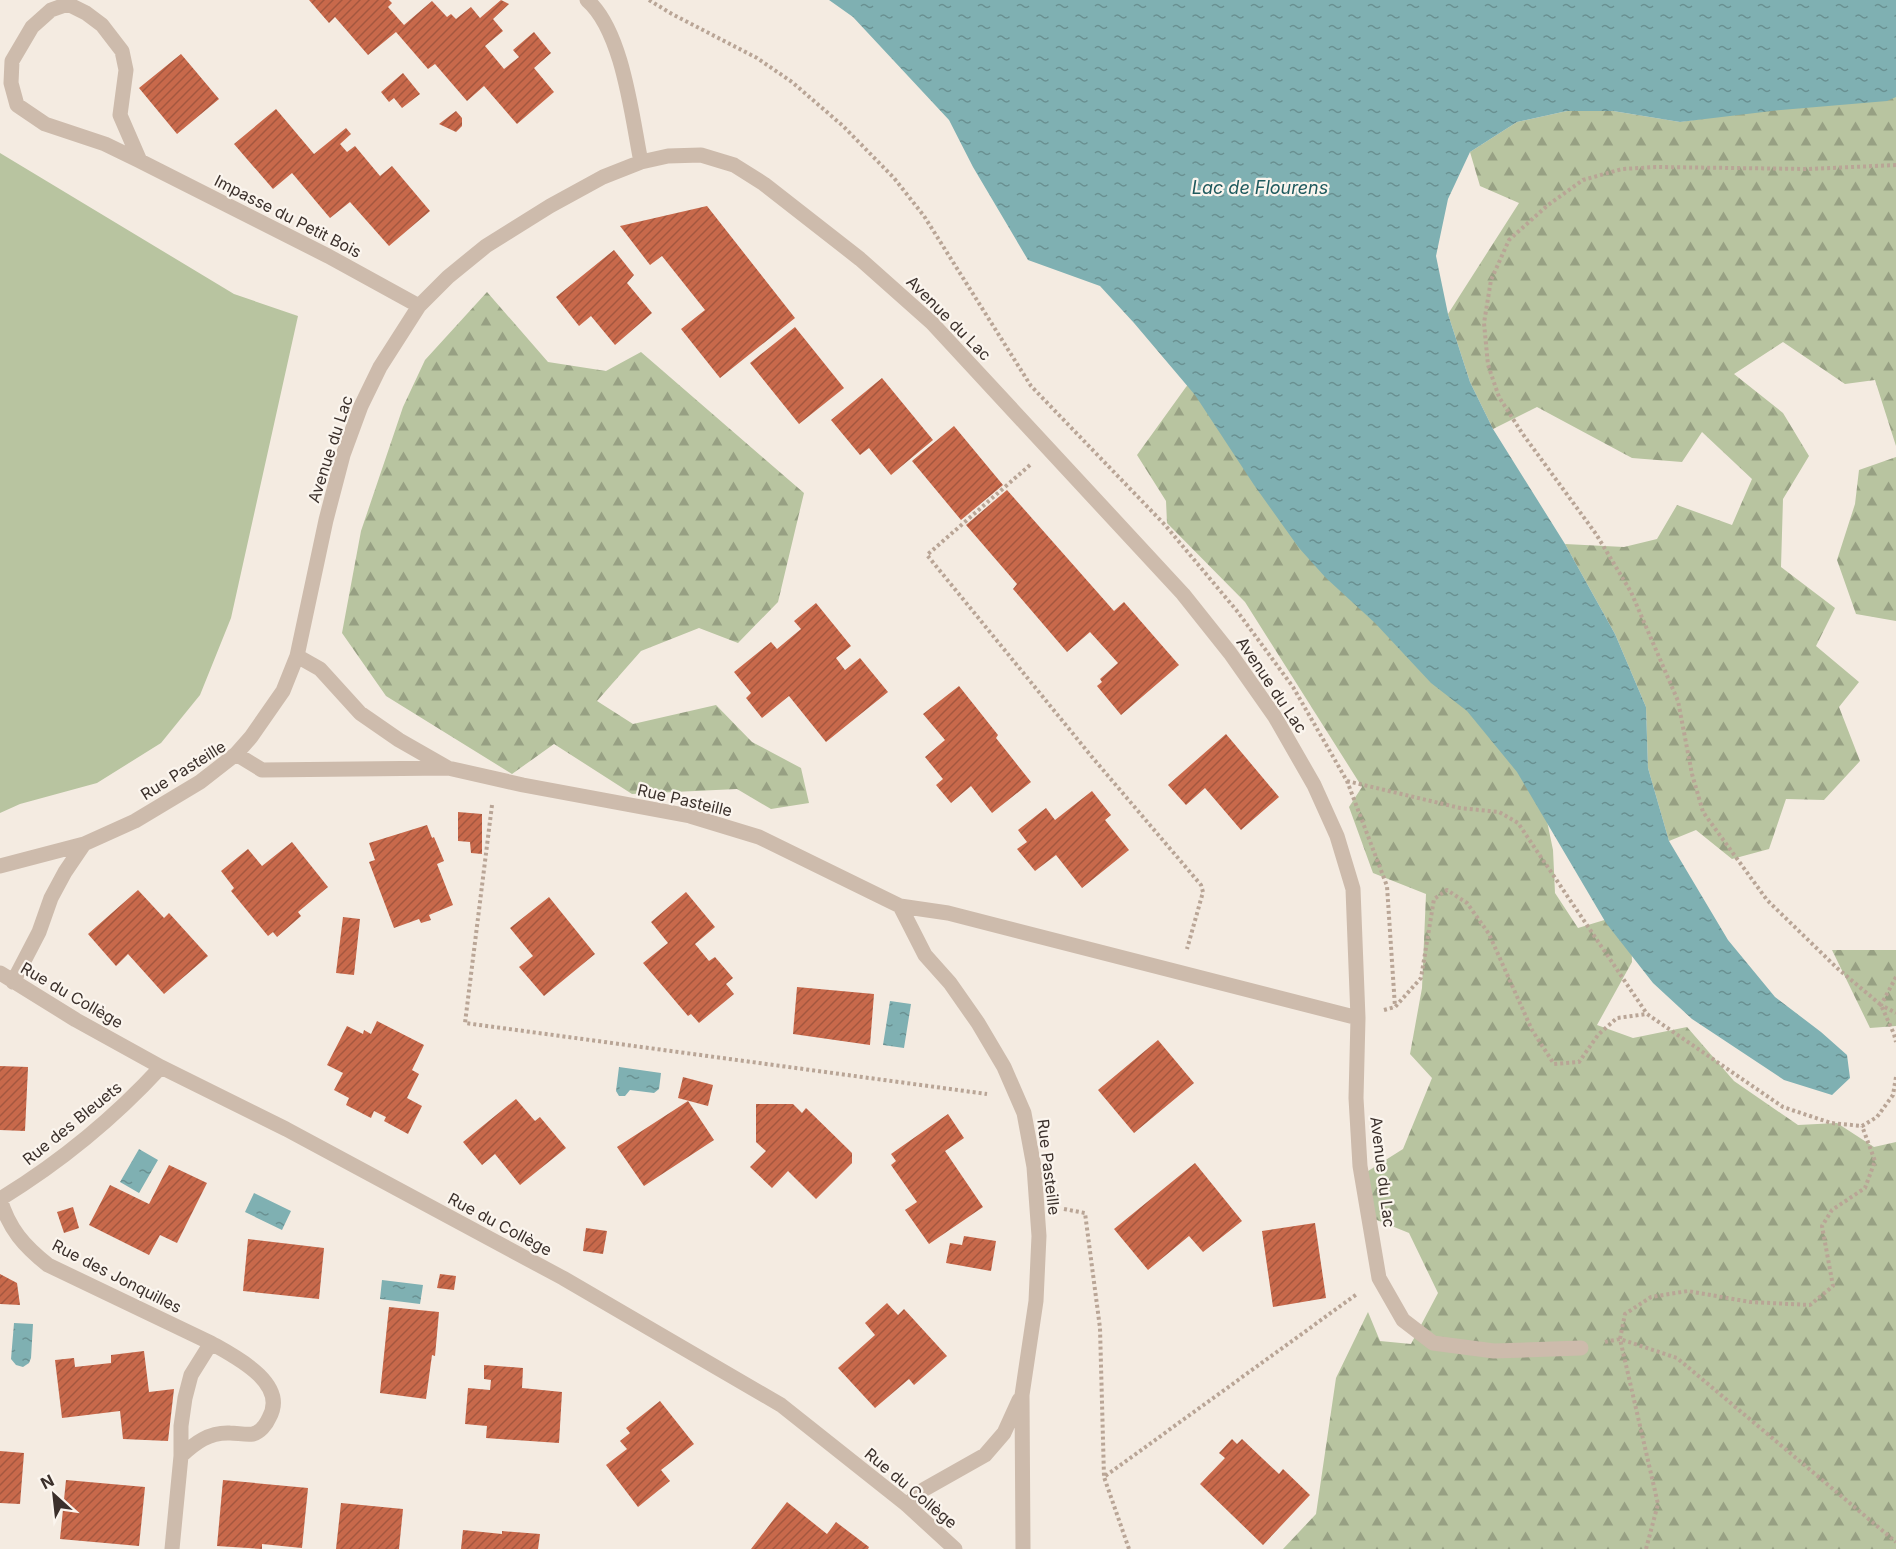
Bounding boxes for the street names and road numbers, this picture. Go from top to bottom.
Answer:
street label: Impasse du Petit Bois [211,170,365,262]
street label: Avenue du Lac [902,271,996,365]
street label: Avenue du Lac [303,393,357,505]
street label: Avenue du Lac [1232,633,1312,737]
street label: Rue Pasteille [137,736,229,804]
street label: Rue Pasteille [636,779,734,821]
street label: Rue du Collège [17,958,127,1032]
street label: Rue des Bleuets [18,1077,126,1169]
street label: Avenue du Lac [1366,1115,1400,1229]
street label: Rue Pasteille [1033,1118,1065,1216]
street label: Rue du Collège [445,1188,555,1260]
street label: Rue des Jonquilles [49,1235,185,1317]
street label: Rue du Collège [861,1443,961,1533]

